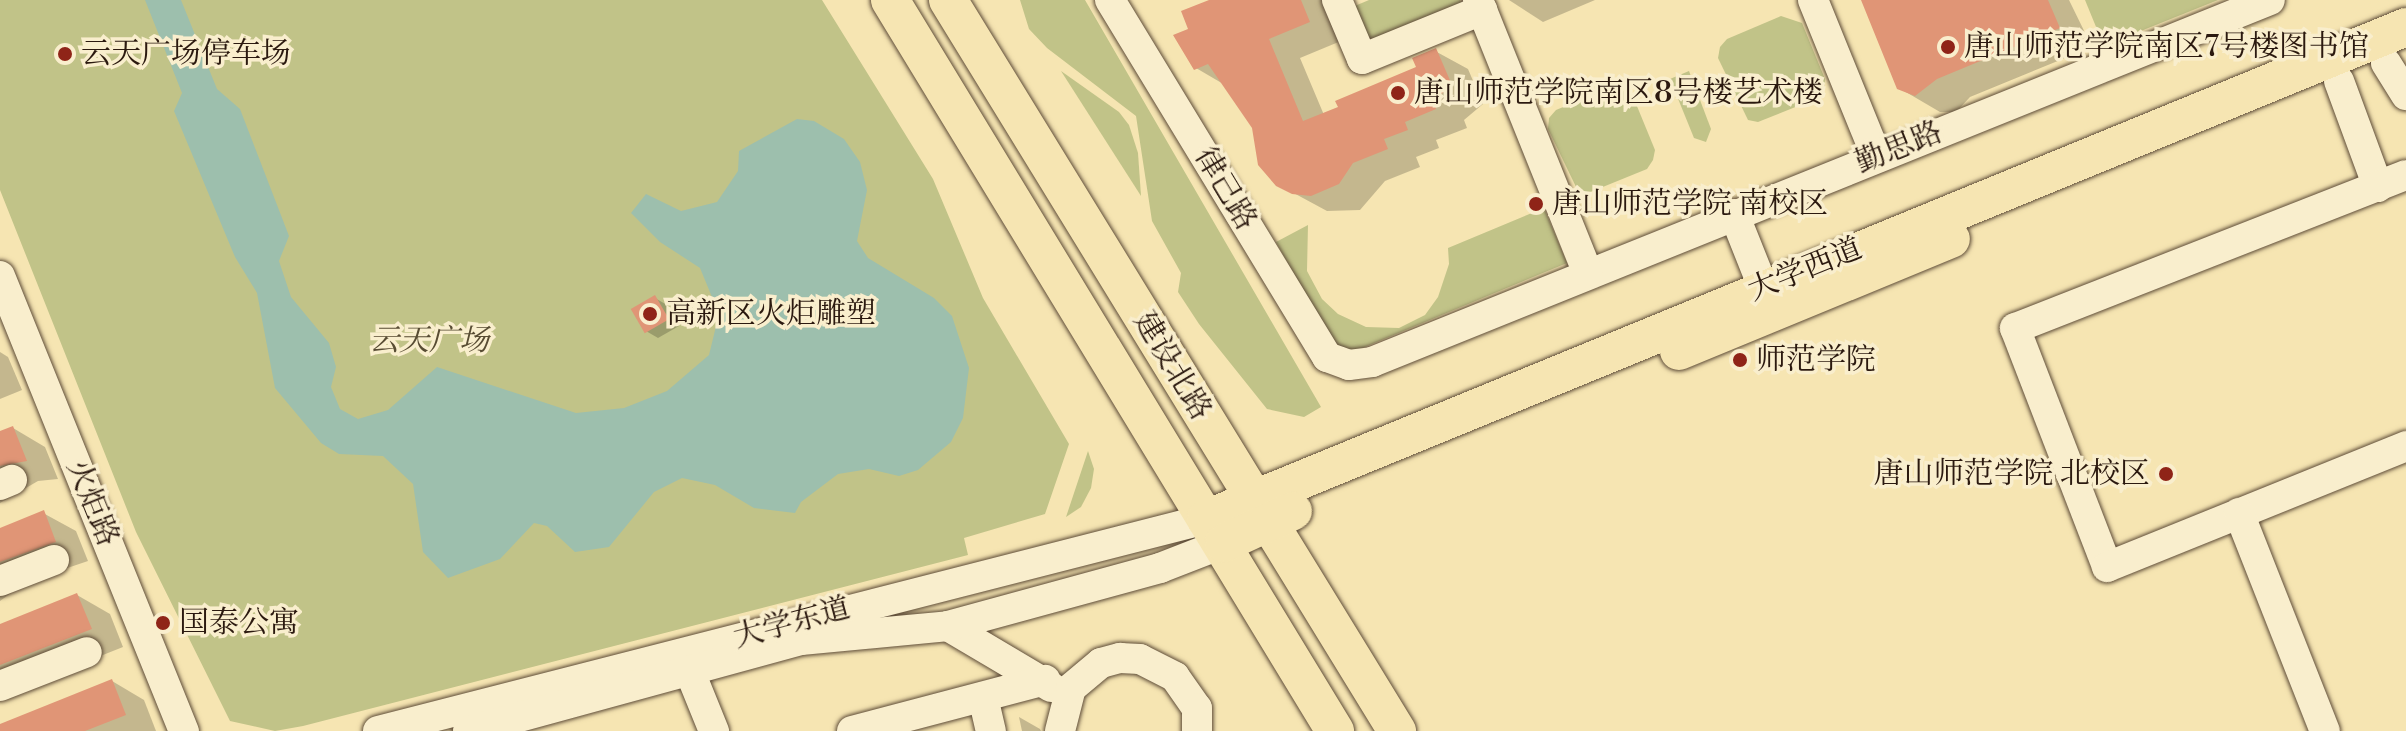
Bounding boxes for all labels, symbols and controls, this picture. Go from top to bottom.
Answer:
place label: 唐山师范学院南区7号楼图书馆 [1964,29,2369,65]
place label: 云天广场停车场 [81,36,291,72]
marker: 唐山师范学院南区7号楼图书馆 [1939,38,1957,56]
marker: 云天广场停车场 [56,45,74,63]
place label: 唐山师范学院南区8号楼艺术楼 [1414,75,1822,111]
marker: 唐山师范学院南区8号楼艺术楼 [1389,84,1407,102]
street label: 勤思路 [1851,114,1947,182]
street label: 律己路 [1186,141,1264,237]
place label: 唐山师范学院 南校区 [1552,186,1828,222]
marker: 唐山师范学院 南校区 [1527,195,1545,213]
street label: 大学西道 [1743,231,1867,309]
place label: 高新区火炬雕塑 [666,296,876,332]
marker: 高新区火炬雕塑 [641,305,659,323]
street label: 建设北路 [1126,305,1218,427]
park label: 云天广场 [369,323,489,359]
place label: 师范学院 [1756,342,1876,378]
marker: 师范学院 [1731,351,1749,369]
street label: 火炬路 [58,455,126,551]
place label: 唐山师范学院 北校区 [1874,456,2150,492]
marker: 唐山师范学院 北校区 [2157,465,2175,483]
street label: 大学东道 [729,590,855,656]
place label: 国泰公寓 [179,605,299,641]
marker: 国泰公寓 [154,614,172,632]

